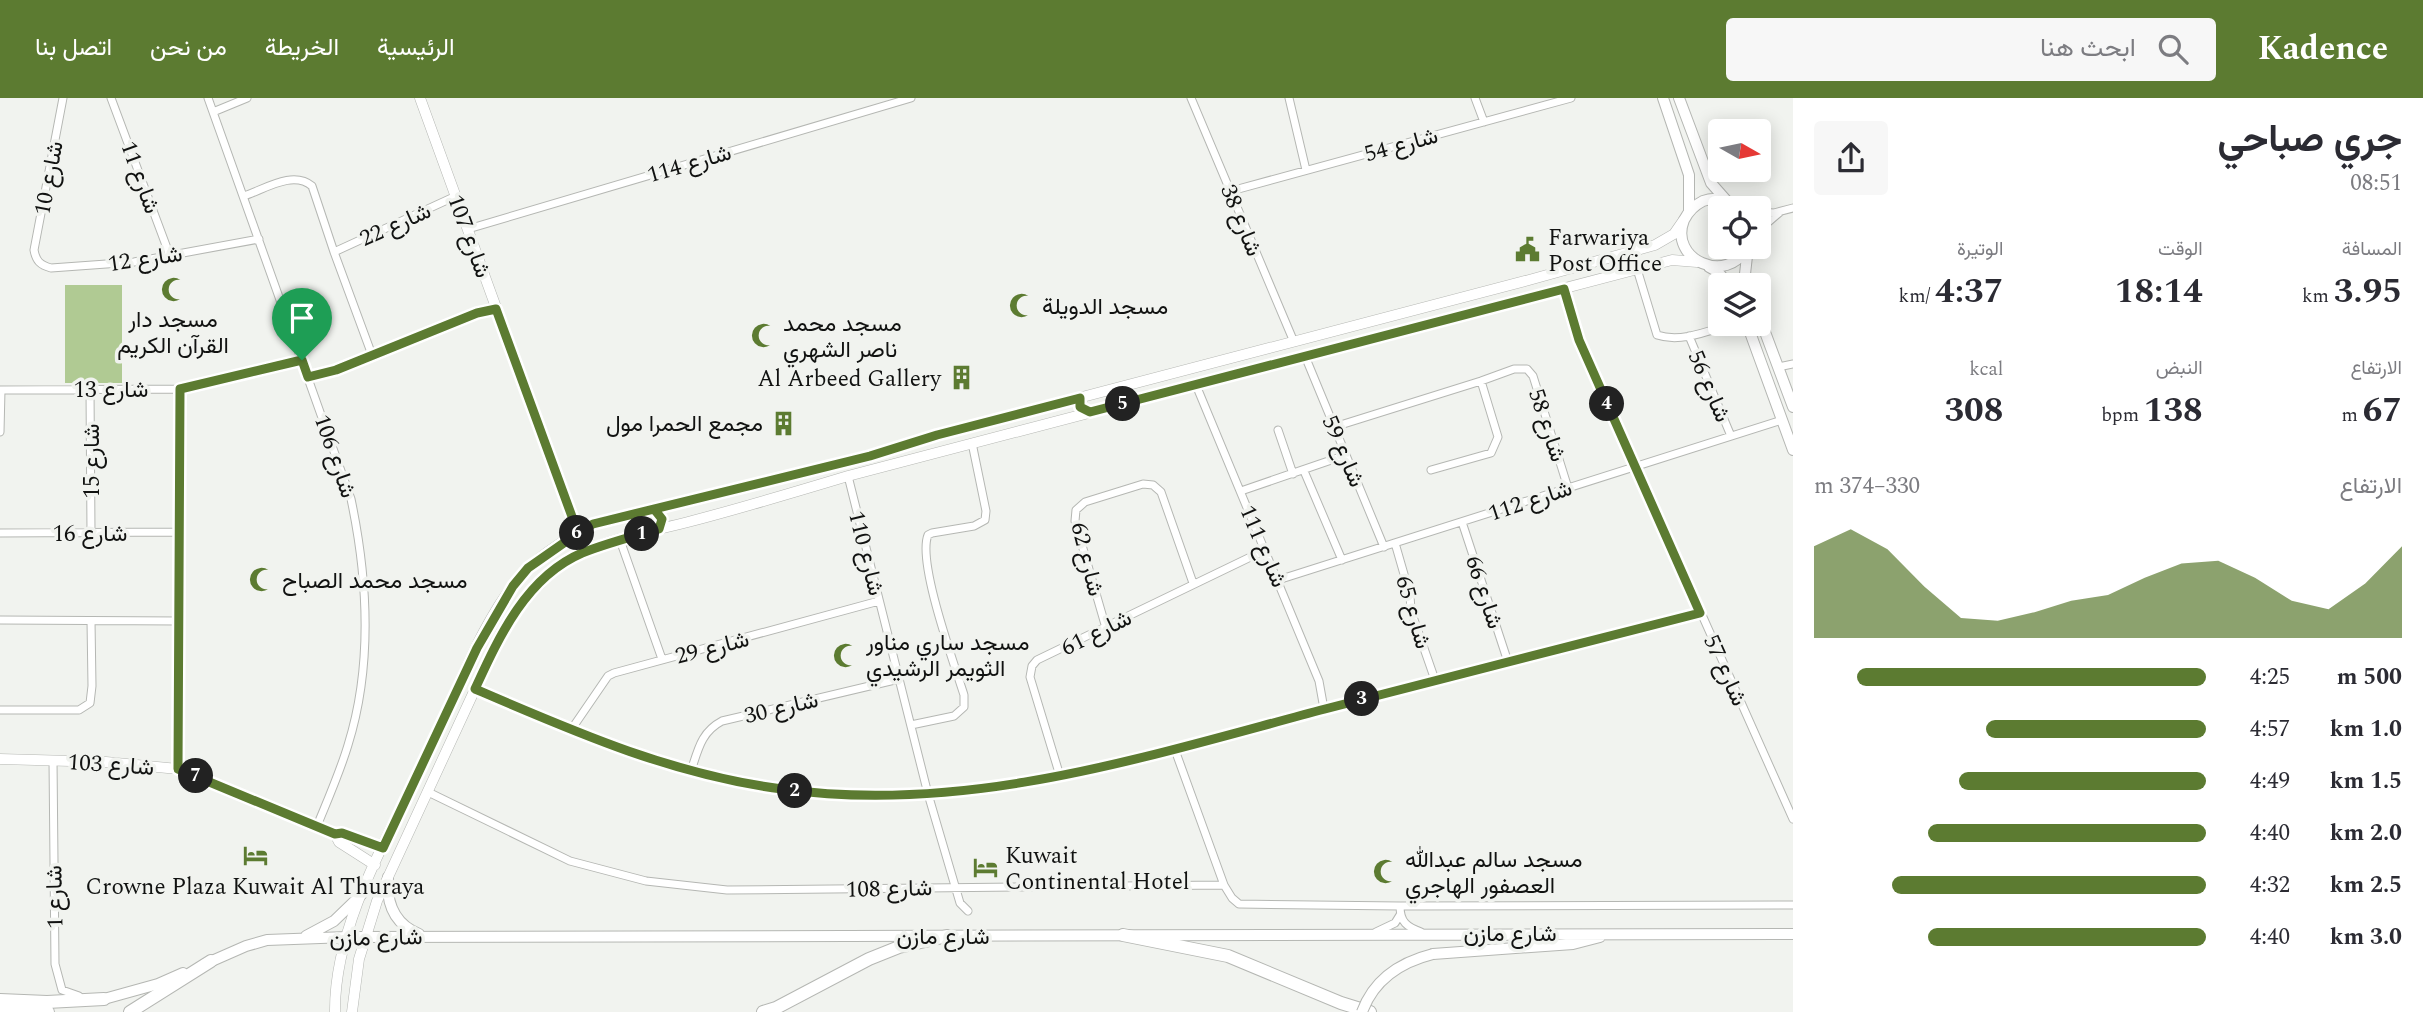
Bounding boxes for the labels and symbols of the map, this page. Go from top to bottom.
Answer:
street label: شارع 54 [1361,119,1442,172]
north arrow [1708,119,1771,182]
street label: شارع 11 [110,136,169,219]
street label: شارع 114 [643,136,736,193]
street label: شارع 10 [25,138,74,218]
street label: شارع 38 [1210,179,1271,262]
street label: شارع 107 [437,190,500,283]
street label: شارع 22 [354,194,437,257]
place label: Farwariya Post Office [1548,221,1662,282]
public building icon: Farwariya Post Office [1514,236,1542,264]
street label: شارع 12 [106,237,185,282]
mosque icon: مسجد دار القرآن الكريم [159,275,187,303]
pin [272,288,332,360]
place label: مسجد الدويلة [1042,290,1168,325]
mosque icon: مسجد الدويلة [1008,292,1036,320]
place label: مسجد دار القرآن الكريم [117,303,229,364]
place label: مسجد محمد ناصر الشهري [783,307,902,368]
mosque icon: مسجد محمد ناصر الشهري [749,322,777,350]
street label: شارع 56 [1678,345,1739,428]
place label: Al Arbeed Gallery [758,362,942,397]
building icon: Al Arbeed Gallery [947,364,975,392]
street label: شارع 13 [73,373,149,408]
street label: شارع 58 [1518,384,1575,467]
pin: 5 [1106,386,1140,422]
pin: 4 [1590,386,1624,422]
place label: مجمع الحمرا مول [606,407,763,442]
building icon: مجمع الحمرا مول [769,409,797,437]
street label: شارع 106 [304,410,365,503]
street label: شارع 59 [1312,410,1373,493]
street label: شارع 15 [75,423,110,499]
street label: شارع 112 [1484,471,1577,531]
street label: شارع 111 [1230,500,1296,593]
street label: شارع 110 [838,507,893,600]
pin: 6 [560,516,594,550]
pin: 1 [624,516,660,551]
street label: شارع 16 [52,517,128,552]
street label: شارع 62 [1060,519,1113,600]
street label: شارع 66 [1455,551,1512,634]
place label: مسجد محمد الصباح [282,564,468,599]
mosque icon: مسجد محمد الصباح [248,566,276,594]
street label: شارع 65 [1385,572,1440,653]
street label: شارع 61 [1055,601,1138,666]
street label: شارع 29 [672,622,753,675]
place label: مسجد ساري مناور الثويمر الرشيدي [865,626,1029,687]
street label: شارع 57 [1693,629,1756,712]
mosque icon: مسجد ساري مناور الثويمر الرشيدي [832,641,860,669]
pin: 3 [1344,682,1380,716]
street label: شارع 30 [741,683,822,734]
street label: شارع 103 [67,745,155,786]
pin: 7 [178,758,214,794]
pin: 2 [778,774,812,808]
place label: Kuwait Continental Hotel [1005,839,1190,900]
hotel icon: Crowne Plaza Kuwait Al Thuraya [241,842,269,870]
place label: مسجد سالم عبدالله العصفور الهاجري [1405,843,1583,904]
hotel icon: Kuwait Continental Hotel [971,854,999,882]
mosque icon: مسجد سالم عبدالله العصفور الهاجري [1371,858,1399,886]
street label: شارع 1 [37,865,74,929]
place label: Crowne Plaza Kuwait Al Thuraya [86,870,424,905]
street label: شارع 108 [845,871,933,908]
street label: شارع مازن [1463,917,1557,952]
street label: شارع مازن [329,920,423,957]
street label: شارع مازن [896,920,990,955]

